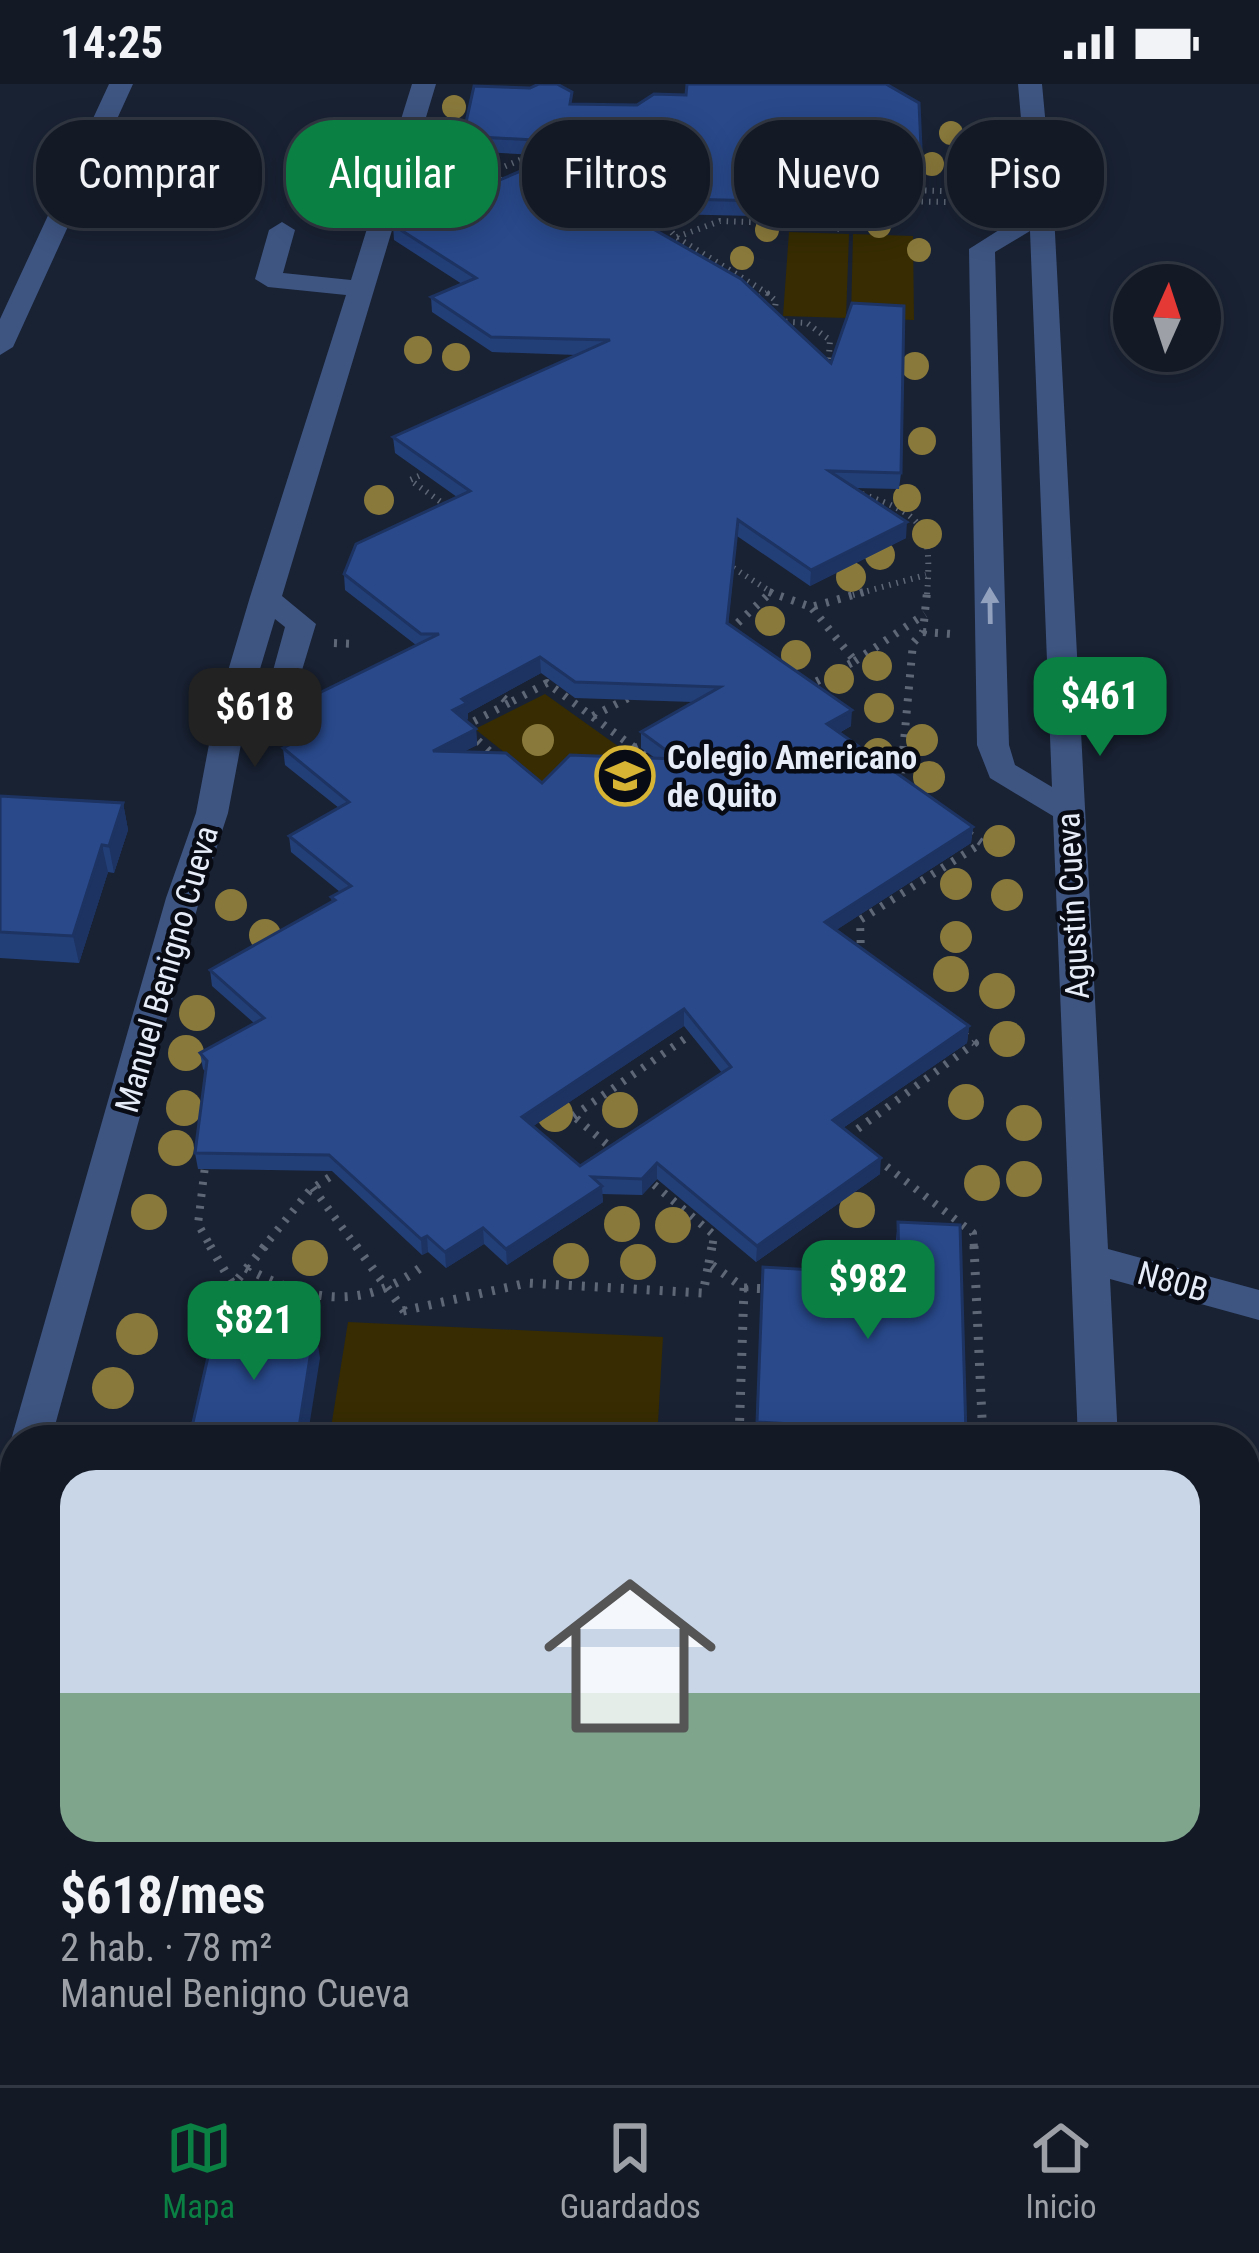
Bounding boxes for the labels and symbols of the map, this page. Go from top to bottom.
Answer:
north arrow [1113,264,1221,372]
one-way arrow [980,586,999,624]
pin: $461 [1029,657,1171,759]
pin: $618 [184,668,326,770]
place label: Colegio Americano de Quito [667,738,917,815]
school or university icon: Colegio Americano de Quito [594,745,656,807]
street label: Agustín Cueva [1048,812,1097,1000]
street label: Manuel Benigno Cueva [107,821,226,1117]
pin: $982 [797,1240,939,1342]
street label: N80B [1133,1253,1212,1310]
pin: $821 [183,1281,325,1383]

